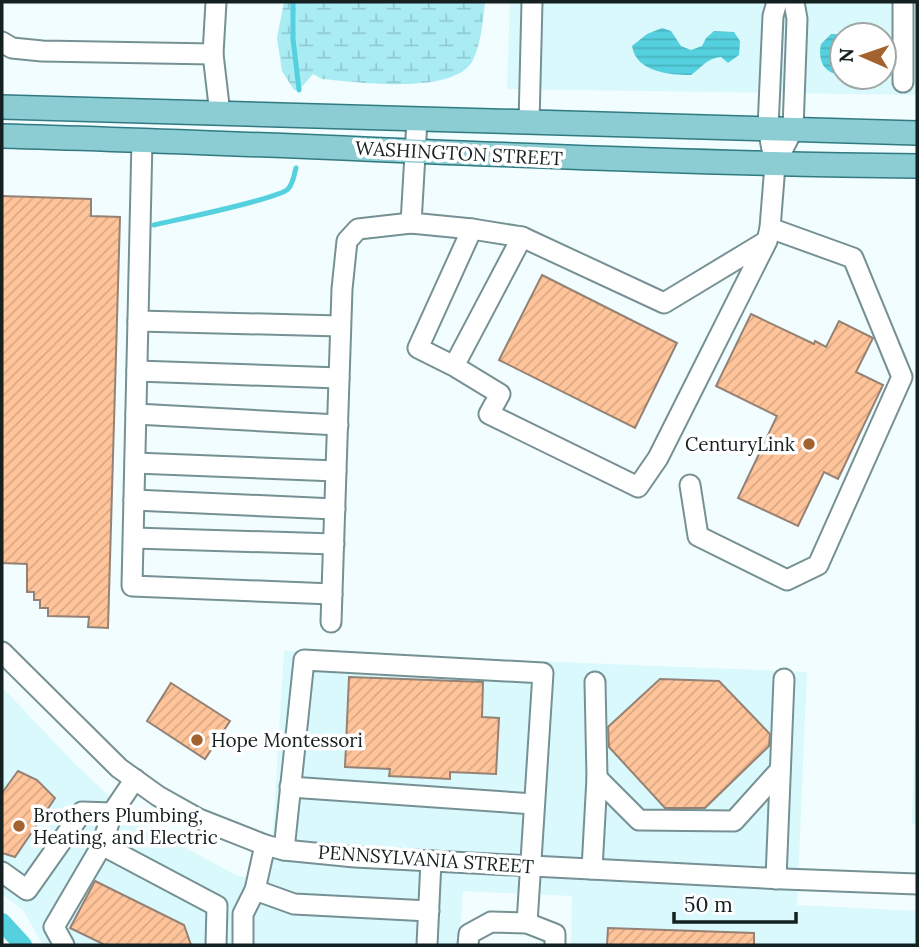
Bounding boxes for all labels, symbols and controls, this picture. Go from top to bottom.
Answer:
north arrow [828,21,898,91]
text: N [834,47,858,63]
street label: WASHINGTON STREET [355,136,563,170]
place label: CenturyLink [685,432,796,456]
marker: CenturyLink [801,436,817,452]
place label: Hope Montessori [211,728,363,752]
marker: Hope Montessori [189,732,205,748]
place label: Brothers Plumbing, Heating, and Electric [33,803,218,849]
marker: Brothers Plumbing, Heating, and Electric [11,818,27,834]
street label: PENNSYLVANIA STREET [317,839,535,879]
scale bar [674,880,796,924]
text: 50 m [684,891,733,918]

